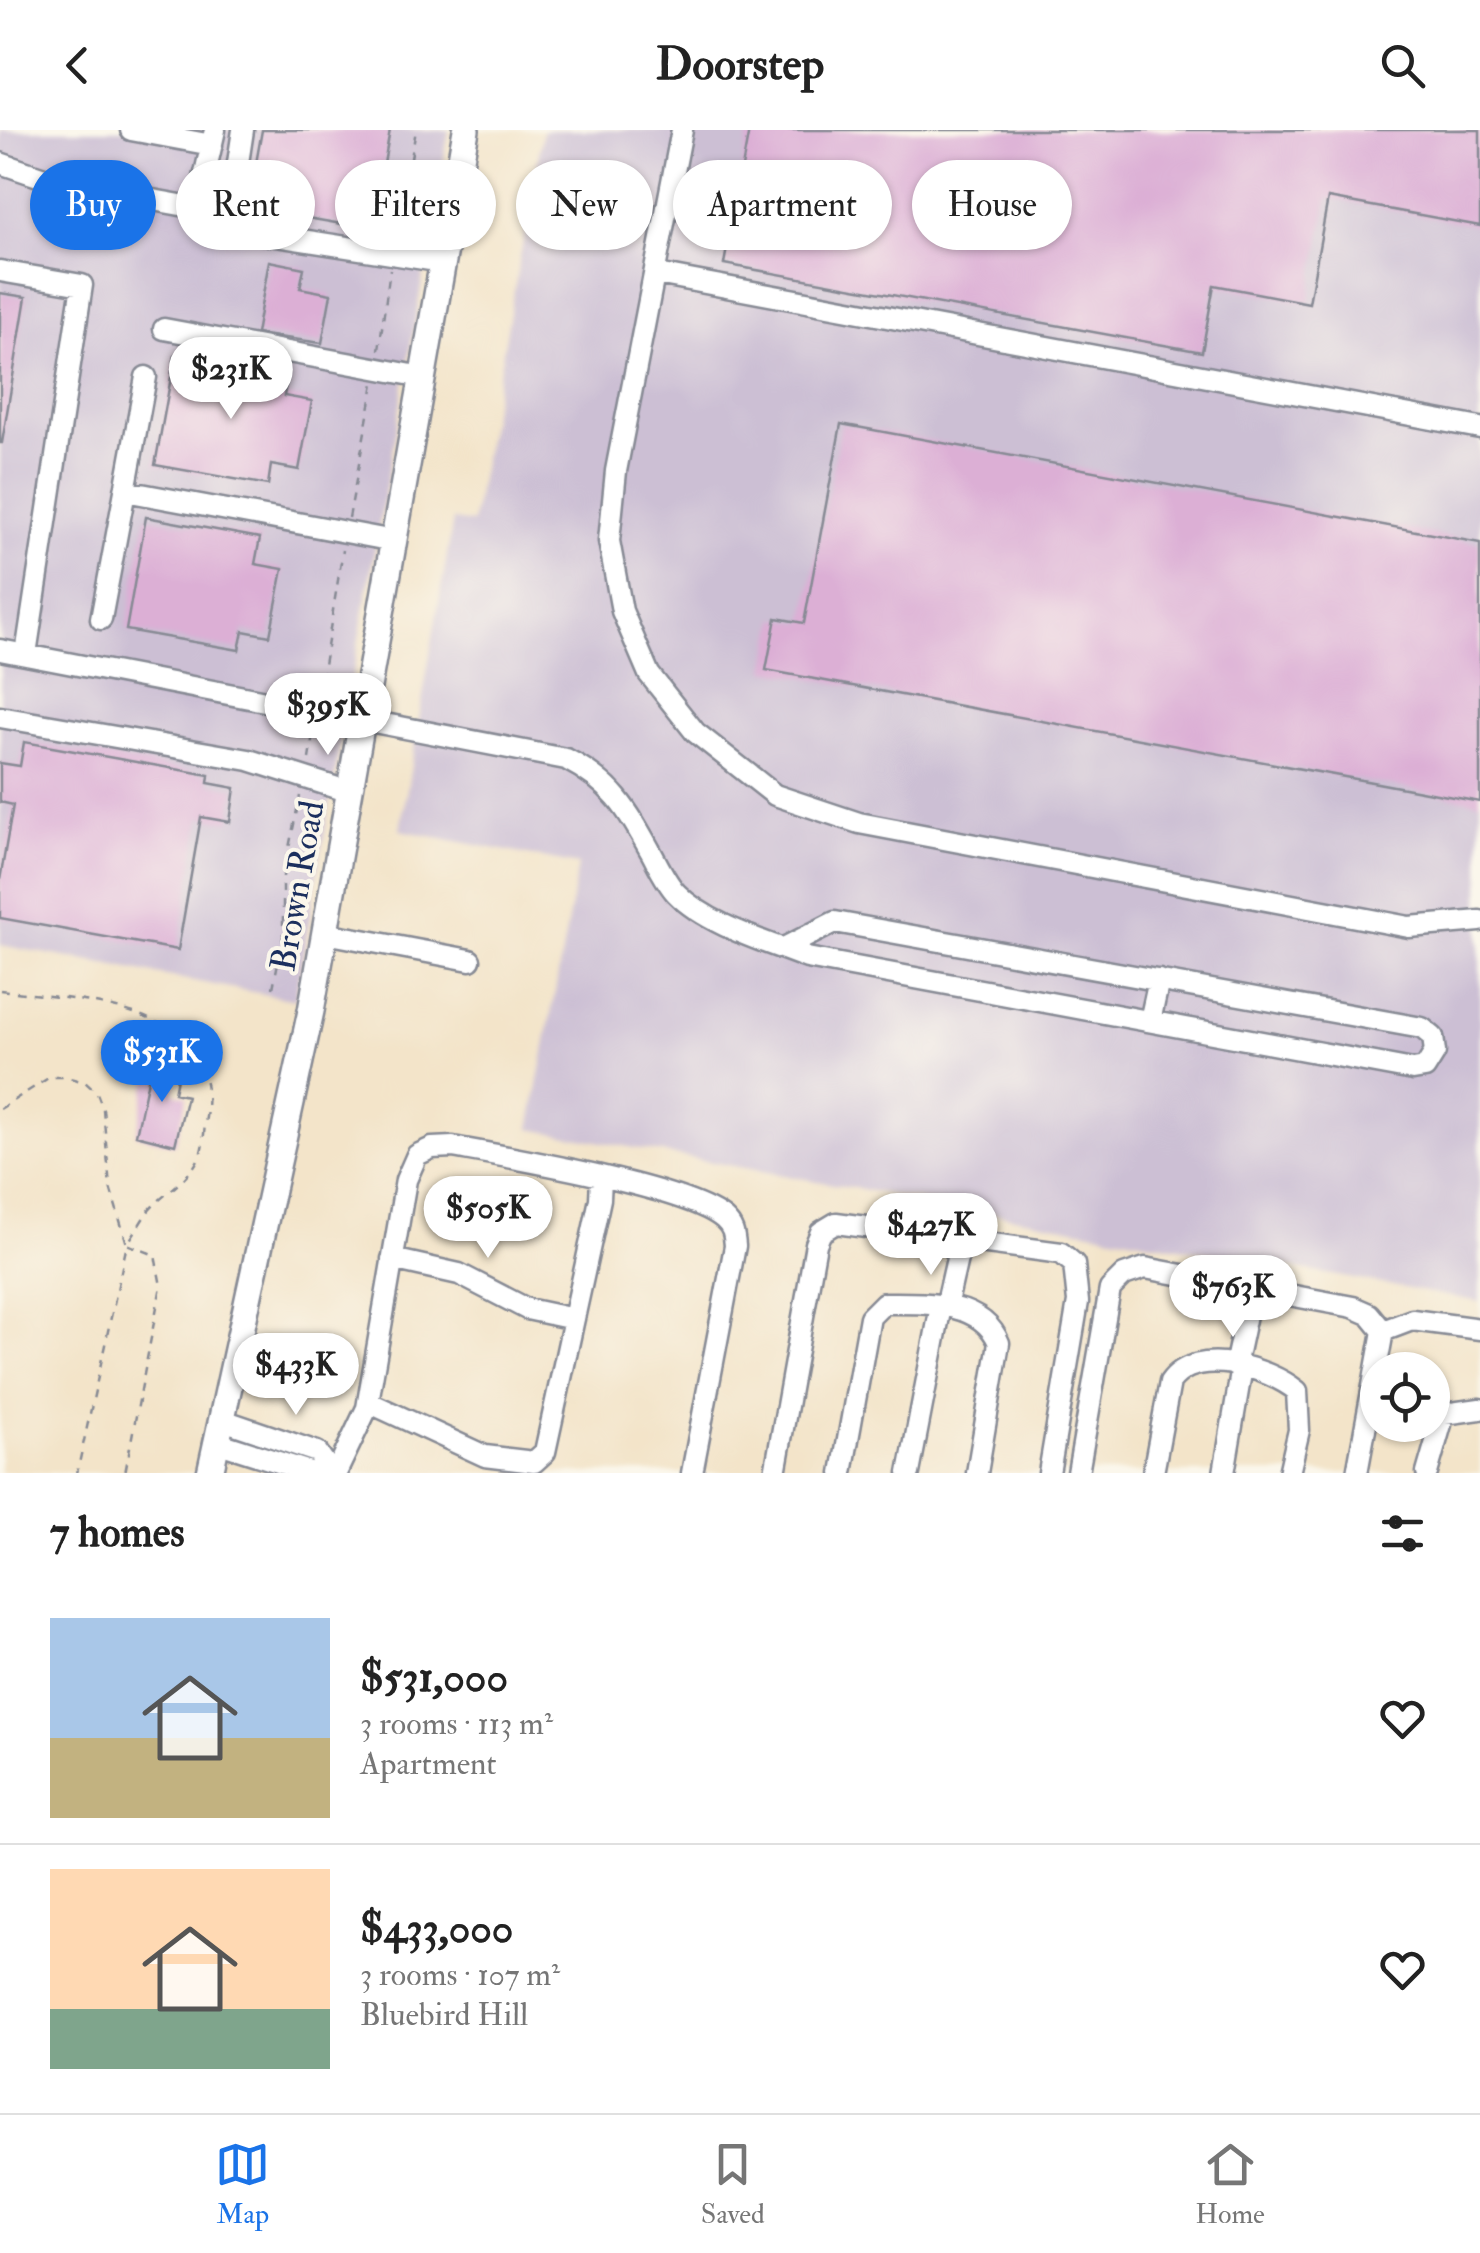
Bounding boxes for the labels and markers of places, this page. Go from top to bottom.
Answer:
pin: $231K [161,337,301,422]
pin: $395K [258,673,398,758]
pin: $531K [92,1020,232,1105]
pin: $505K [418,1176,558,1261]
pin: $427K [861,1193,1001,1278]
pin: $763K [1163,1255,1303,1340]
pin: $433K [226,1333,366,1418]

